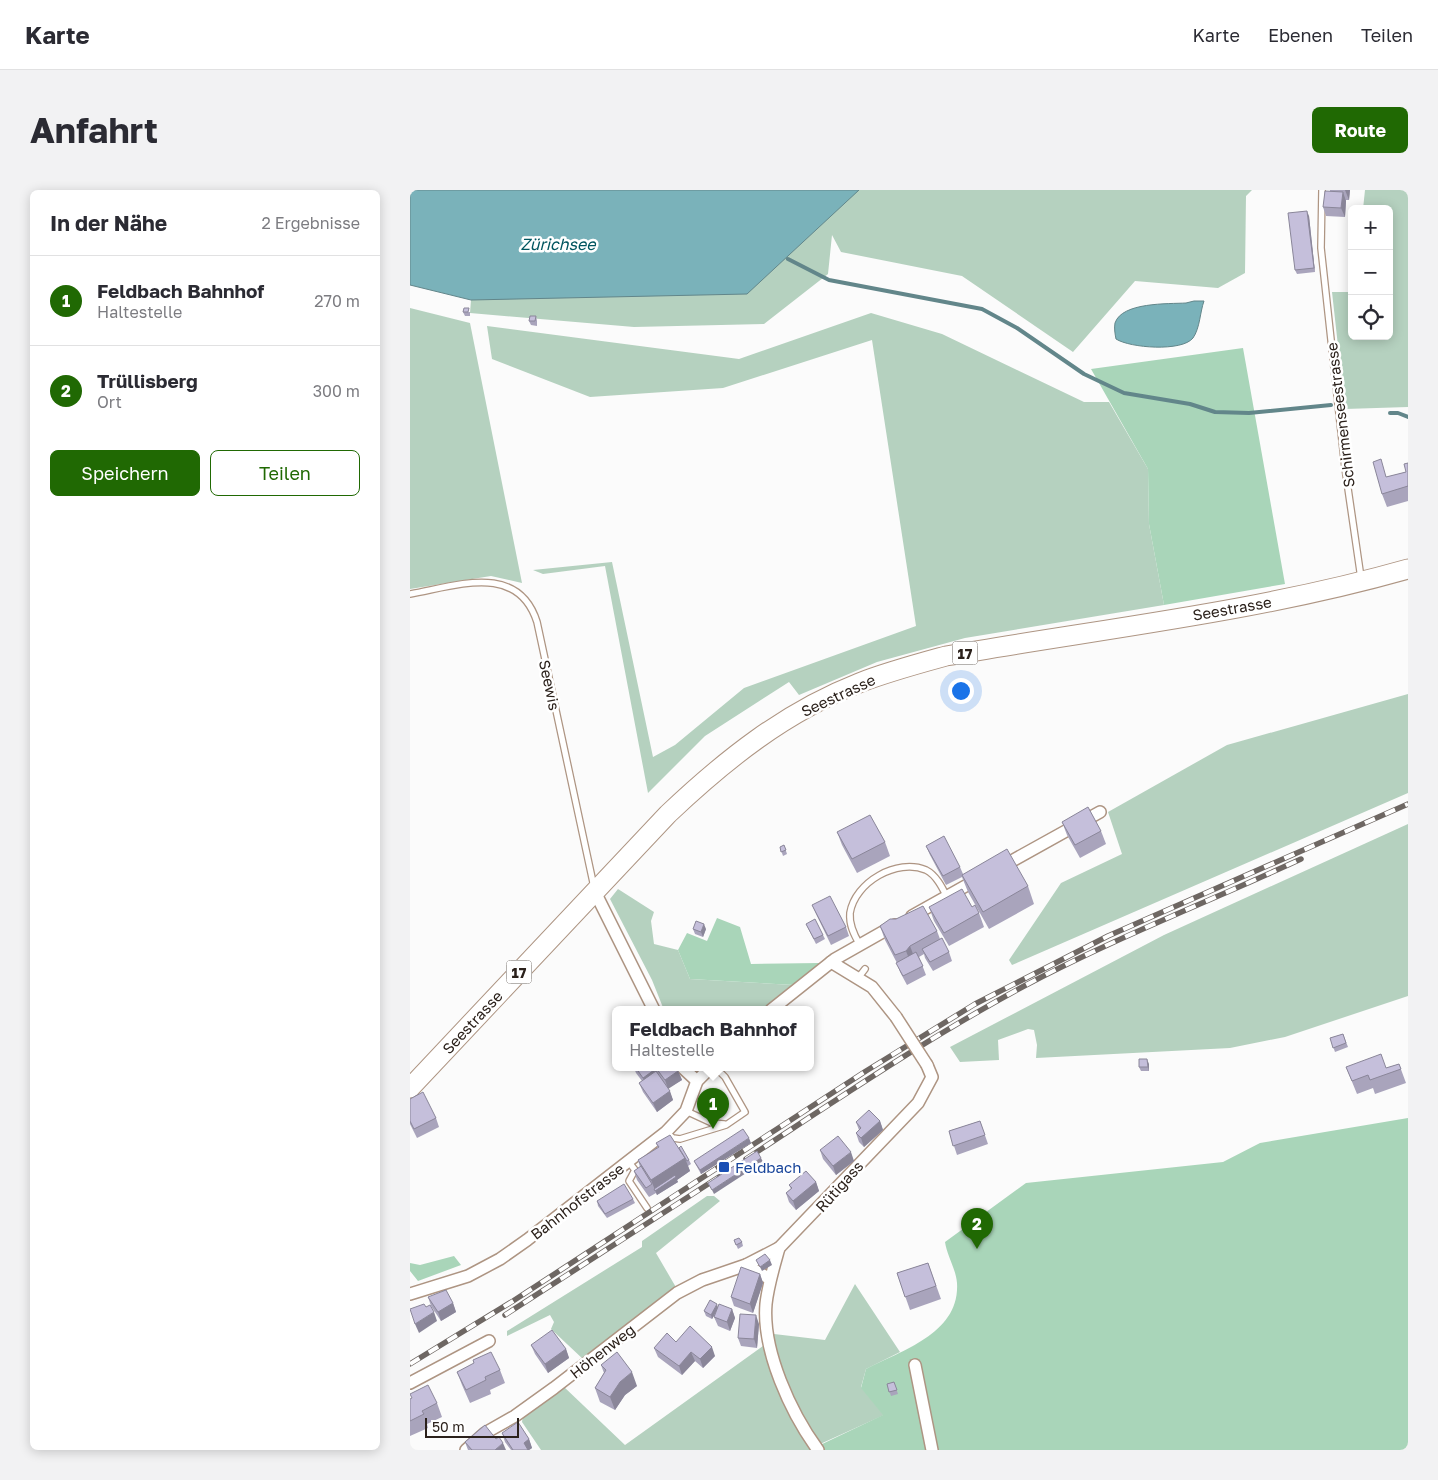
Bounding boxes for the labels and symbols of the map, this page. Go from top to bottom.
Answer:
water label: Zürichsee [520,234,597,254]
street label: Schirmenseestrasse [1322,341,1358,489]
street label: Seestrasse [1191,592,1273,624]
road number: 17 [952,642,978,664]
street label: Seewis [536,658,564,712]
street label: Seestrasse [798,670,878,720]
your location [948,678,974,704]
road number: 17 [506,960,532,984]
street label: Seestrasse [438,986,506,1057]
pin: 1 [697,1088,729,1129]
street label: Rütigass [811,1157,867,1215]
place label: Feldbach [735,1158,801,1176]
street label: Bahnhofstrasse [527,1159,627,1243]
marker: Feldbach [717,1160,731,1174]
pin: 2 [961,1208,993,1249]
street label: Höhenweg [566,1320,638,1382]
scale bar [425,1415,519,1438]

